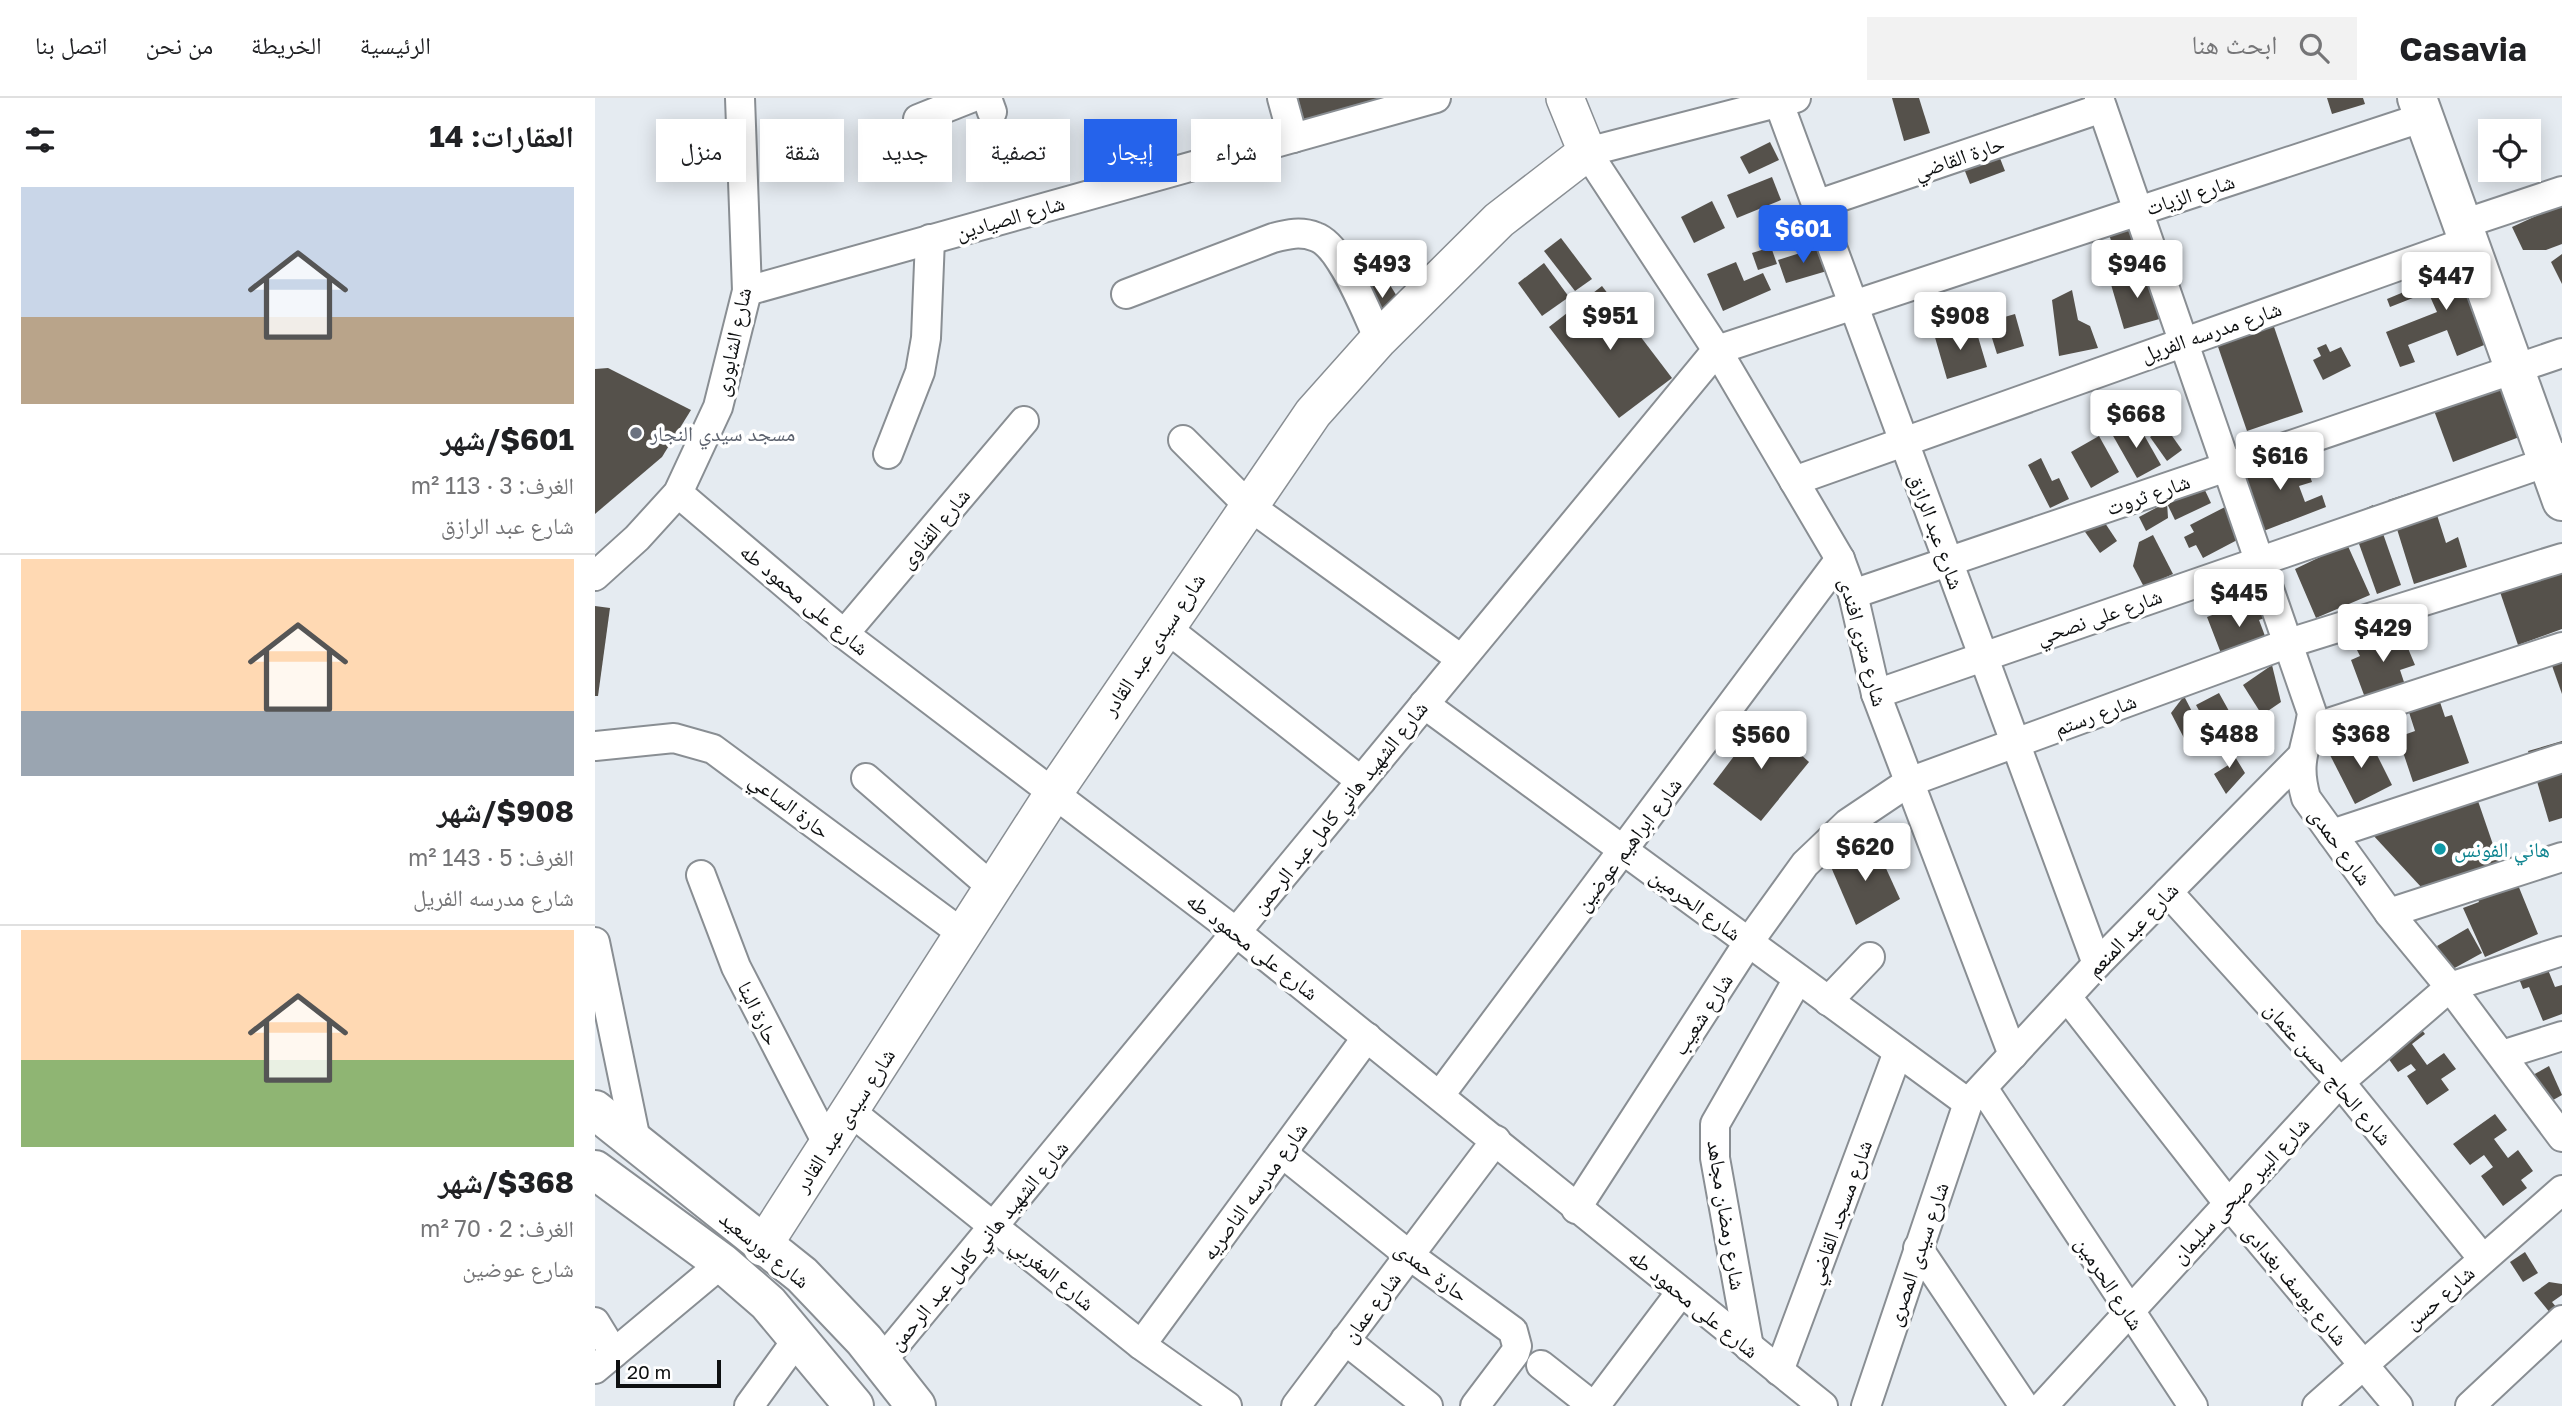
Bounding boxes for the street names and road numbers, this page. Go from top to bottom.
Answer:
street label: حارة القاضي [1910,129,2009,189]
street label: شارع الزيات [2142,167,2238,222]
street label: شارع الصيادين [953,189,1068,246]
street label: شارع الشابورى [708,285,757,399]
street label: شارع مدرسه الفريل [2137,295,2285,368]
street label: شارع ثروت [2103,468,2194,521]
street label: شارع عبد الرازق [1903,469,1970,593]
street label: شارع القناوى [893,482,976,574]
street label: شارع على محمود طه [735,538,875,661]
street label: شارع سيدى عبد القادر [1095,568,1211,722]
street label: شارع مترى افندى [1833,575,1894,709]
street label: شارع على نصحي [2033,582,2167,654]
street label: شارع رستم [2050,687,2140,743]
street label: شارع الشهيد هاني كامل عبد الرحمن [1245,695,1436,921]
street label: حارة الساعي [742,766,835,847]
street label: شارع ابراهيم عوضين [1569,772,1688,917]
street label: شارع حمدى [2303,802,2378,891]
street label: شارع الحرمين [1645,862,1747,947]
street label: شارع عبد المنعم [2081,876,2185,983]
street label: شارع على محمود طه [1181,887,1324,1006]
street label: شارع شعيب [1666,968,1739,1060]
street label: حارة البنا [732,977,786,1049]
street label: شارع الحاج حسن عثمان [2259,996,2398,1151]
street label: شارع سيدى عبد القادر [787,1043,901,1198]
street label: شارع البير صبحى سليمان [2165,1111,2315,1269]
street label: شارع مدرسه الناصريه [1195,1117,1314,1266]
street label: شارع الشهيد هاني كامل عبد الرحمن [882,1135,1077,1358]
street label: شارع مسجد القاضي [1801,1136,1881,1289]
street label: شارع رمضان مجاهد [1701,1138,1752,1292]
street label: شارع سيدى المصرى [1880,1179,1955,1330]
street label: شارع بورسعيد [714,1205,815,1294]
street label: شارع يوسف بغدادى [2237,1219,2354,1351]
street label: شارع الحرمين [2069,1231,2150,1335]
street label: شارع المغربي [1003,1232,1100,1319]
street label: حارة حمدى [1390,1235,1474,1307]
street label: شارع على محمود طه [1623,1243,1764,1364]
street label: شارع حسن [2398,1259,2480,1335]
street label: شارع عمان [1336,1266,1407,1348]

